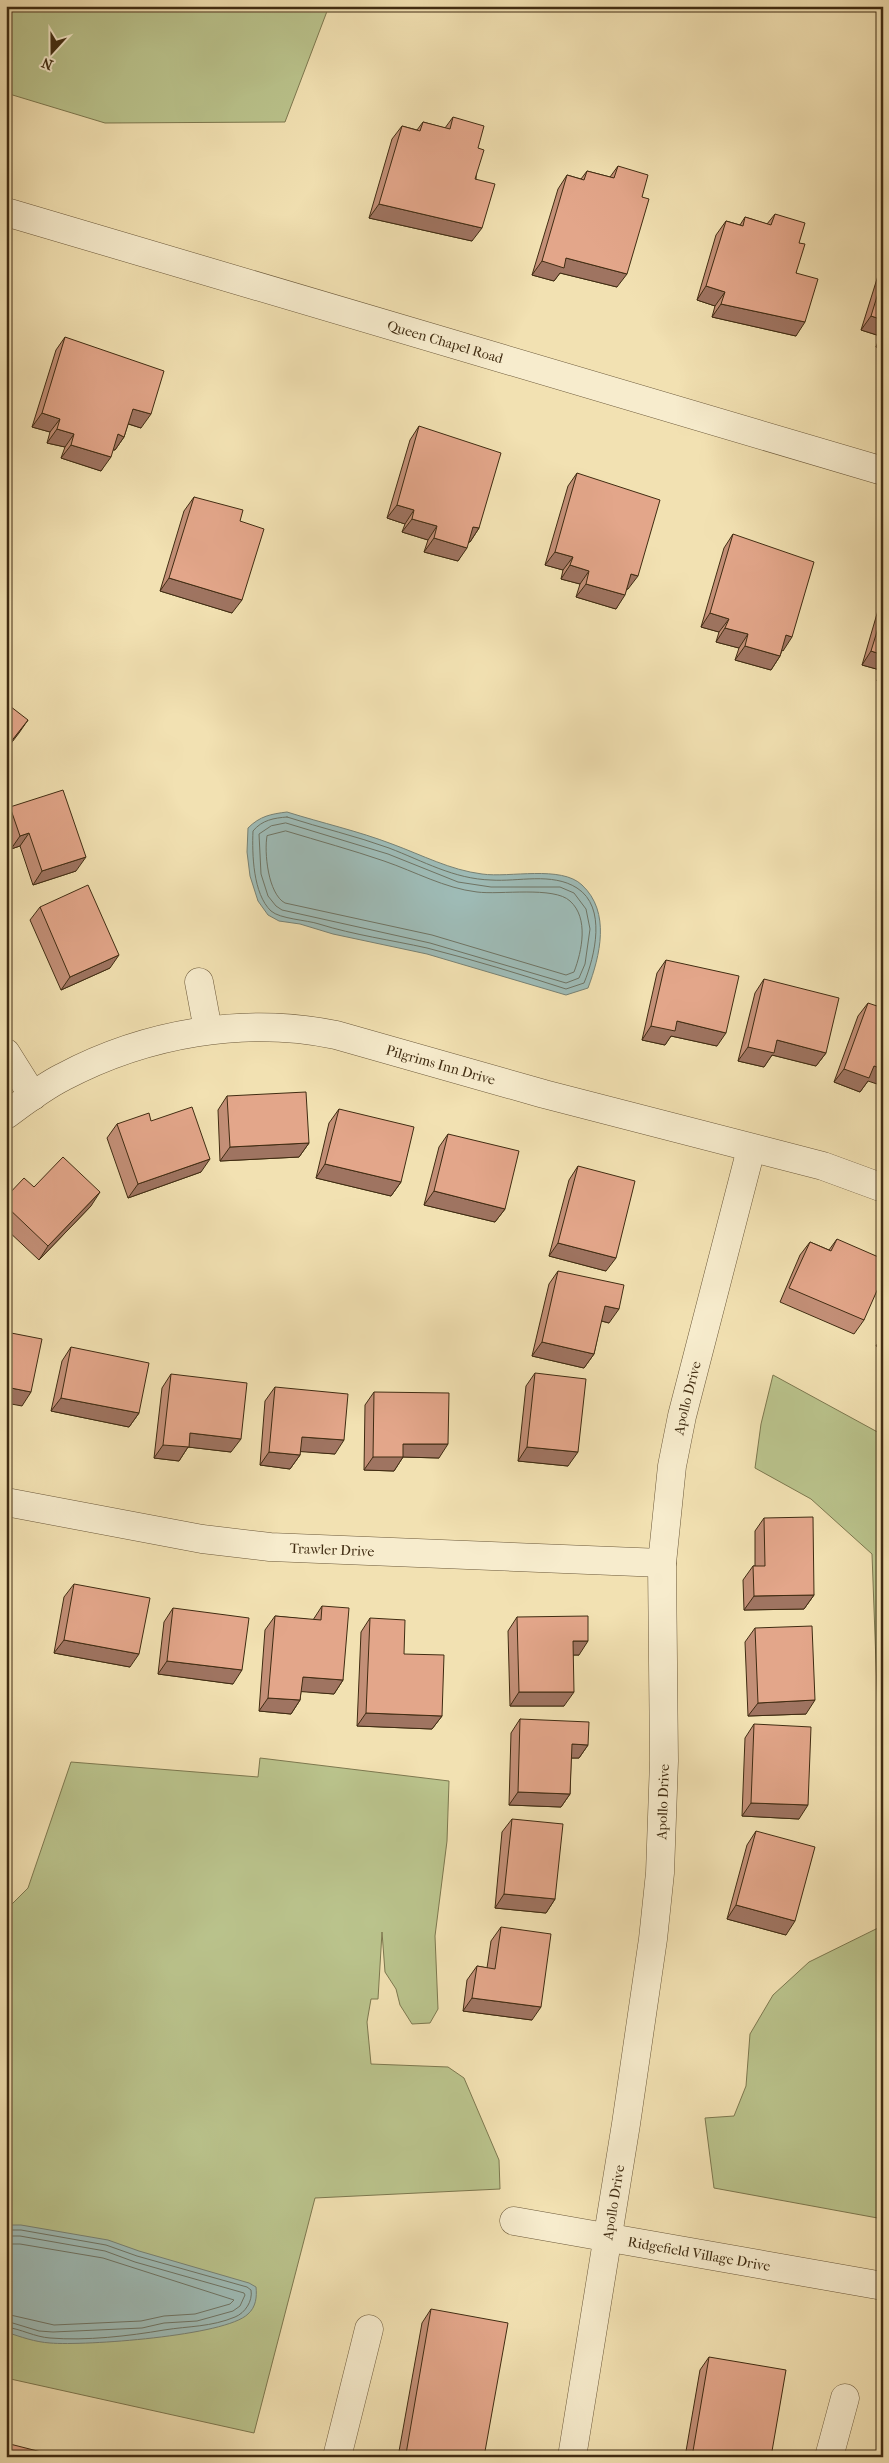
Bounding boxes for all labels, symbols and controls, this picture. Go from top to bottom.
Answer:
north arrow [28,28,78,78]
text: N [39,54,56,74]
street label: Queen Chapel Road [385,317,506,367]
street label: Pilgrims Inn Drive [384,1041,497,1088]
street label: Apollo Drive [670,1359,704,1437]
street label: Trawler Drive [289,1539,375,1560]
street label: Apollo Drive [653,1764,672,1841]
street label: Apollo Drive [599,2164,628,2242]
street label: Ridgefield Village Drive [626,2233,772,2275]

